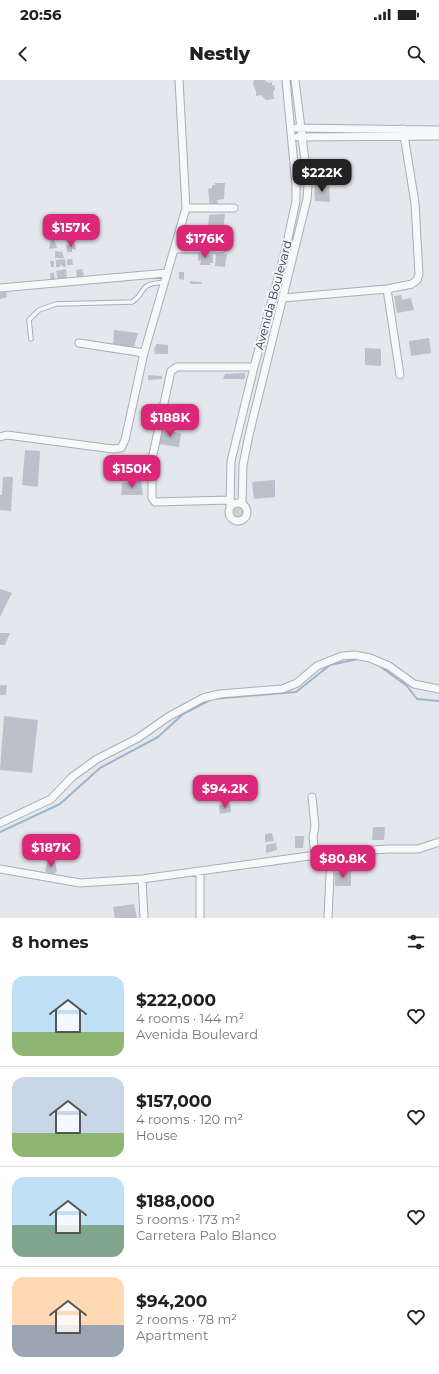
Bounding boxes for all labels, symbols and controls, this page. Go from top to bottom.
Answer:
text: 20:56 [20,5,61,24]
icon: back [12,43,34,65]
text: Nestly [189,43,250,65]
icon: search [405,43,427,65]
pin: $222K [294,159,350,193]
text: $222K [302,164,342,180]
pin: $157K [43,214,99,248]
text: $157K [52,219,90,235]
pin: $176K [177,225,233,259]
text: $176K [186,230,224,246]
street label: Avenida Boulevard [251,239,295,351]
pin: $188K [142,404,198,438]
text: $188K [150,409,190,425]
pin: $150K [104,455,160,489]
text: $150K [112,460,152,476]
pin: $94.2K [192,775,258,809]
text: $94.2K [202,780,248,796]
pin: $187K [23,834,79,868]
text: $187K [31,839,71,855]
pin: $80.8K [310,845,376,879]
text: $80.8K [319,850,367,866]
icon: filters [405,931,427,953]
text: 8 homes [12,932,89,952]
text: $222,000 [136,990,216,1010]
icon: home [44,992,92,1040]
icon: heart [405,1005,427,1027]
text: 4 rooms · 144 m² [136,1010,244,1026]
text: Avenida Boulevard [136,1026,258,1042]
text: $157,000 [136,1091,212,1111]
icon: home [44,1093,92,1141]
icon: heart [405,1106,427,1128]
text: 4 rooms · 120 m² [136,1111,243,1127]
text: House [136,1127,178,1143]
text: $188,000 [136,1191,215,1211]
icon: home [44,1193,92,1241]
icon: heart [405,1206,427,1228]
text: 5 rooms · 173 m² [136,1211,241,1227]
text: Carretera Palo Blanco [136,1227,276,1243]
text: $94,200 [136,1291,207,1311]
icon: home [44,1293,92,1341]
icon: heart [405,1306,427,1328]
text: 2 rooms · 78 m² [136,1311,237,1327]
text: Apartment [136,1327,208,1343]

